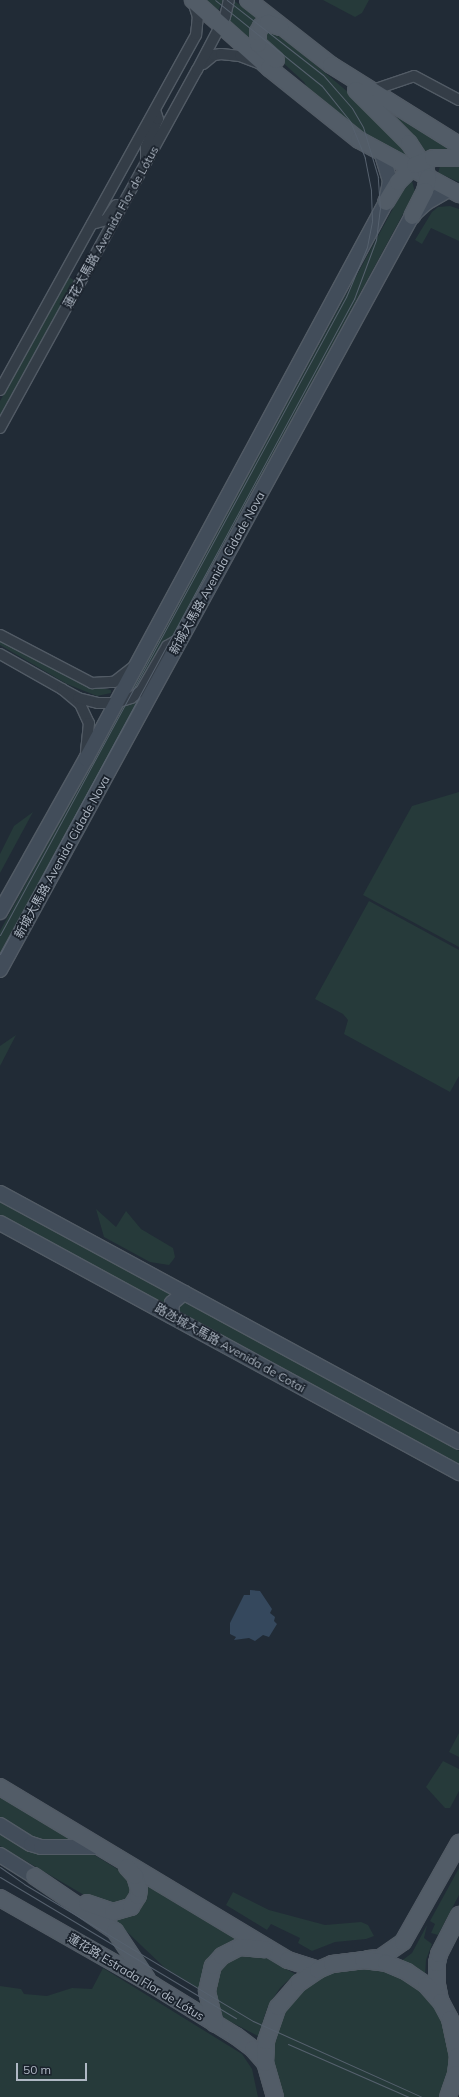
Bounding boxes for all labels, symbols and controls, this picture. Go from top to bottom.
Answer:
street label: 蓮花大馬路 Avenida Flor de Lótus [60,143,162,311]
street label: 新城大馬路 Avenida Cidade Nova [166,489,268,657]
street label: 新城大馬路 Avenida Cidade Nova [11,773,113,941]
street label: 路氹城大馬路 Avenida de Cotai [152,1301,308,1395]
street label: 蓮花路 Estrada Flor de Lótus [65,1931,207,2023]
scale bar [18,2055,89,2081]
text: 50 m [23,2062,51,2077]

